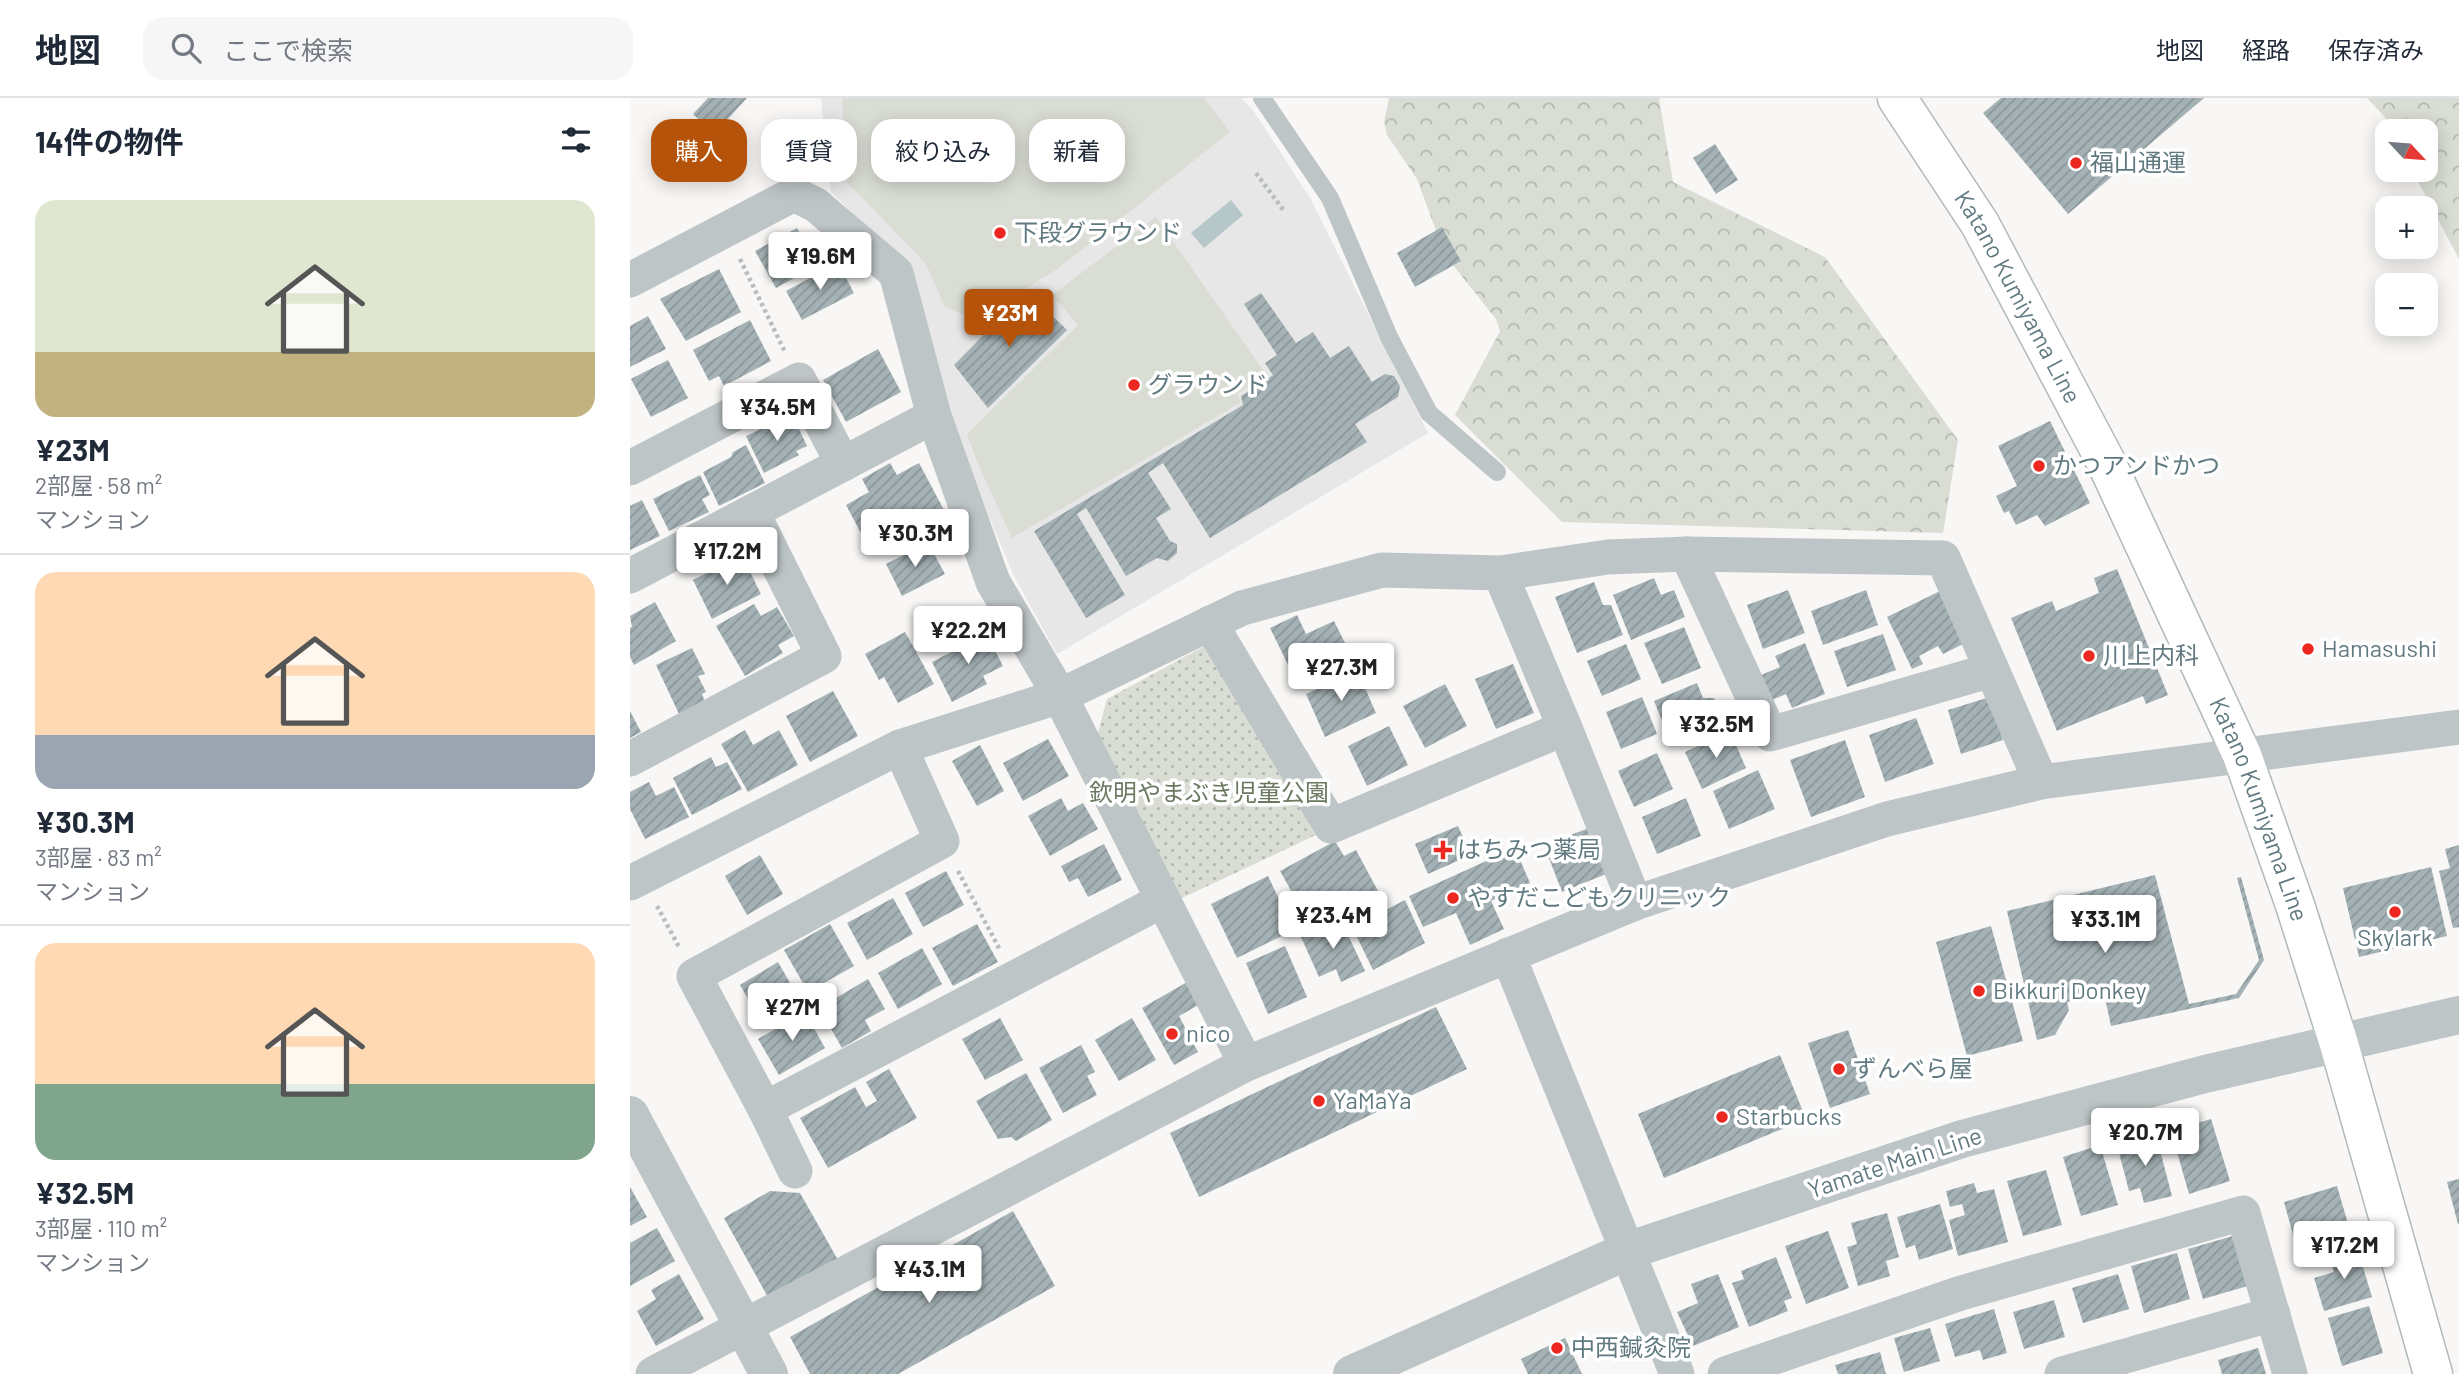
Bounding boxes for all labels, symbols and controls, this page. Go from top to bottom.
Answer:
search box [143,17,633,80]
text: 地図 [35,29,101,69]
icon: search [167,29,205,67]
text: ここで検索 [223,34,353,65]
text: 地図 [2156,35,2204,64]
text: 経路 [2242,35,2290,64]
text: 保存済み [2328,35,2424,64]
chip: 購入 [651,119,747,182]
chip: 賃貸 [761,119,857,182]
chip: 絞り込み [871,119,1015,182]
chip: 新着 [1029,119,1125,182]
north arrow [2375,119,2438,182]
map controls [2375,119,2438,336]
icon: filters [557,121,595,159]
text: 14件の物件 [35,123,184,159]
place label: 福山通運 [2090,147,2186,176]
marker: 福山通運 [2068,155,2084,171]
street label: Katano Kumiyama Line [1949,185,2088,408]
button: + [2375,196,2438,259]
place label: 下段グラウンド [1014,217,1182,246]
marker: 下段グラウンド [992,225,1008,241]
pin: ¥19.6M [763,232,877,292]
text: ¥19.6M [784,241,856,269]
icon: home [252,246,378,372]
button: − [2375,273,2438,336]
pin: ¥23M [968,289,1050,349]
text: ¥23M [980,298,1038,326]
place label: グラウンド [1148,369,1268,398]
marker: グラウンド [1126,377,1142,393]
pin: ¥34.5M [720,384,834,443]
text: ¥34.5M [738,392,816,420]
text: ¥23M [35,431,110,467]
place label: かつアンドかつ [2053,450,2220,479]
marker: かつアンドかつ [2031,458,2047,474]
text: 2部屋 · 58 m² [35,471,162,499]
text: マンション [35,505,150,533]
pin: ¥30.3M [858,510,972,569]
text: ¥30.3M [877,518,953,546]
pin: ¥17.2M [670,528,784,587]
text: ¥17.2M [692,536,762,564]
pin: ¥22.2M [911,606,1025,666]
text: ¥22.2M [929,615,1007,643]
icon: home [252,618,378,744]
place label: Hamasushi [2322,633,2437,662]
place label: 川上内科 [2103,640,2199,669]
marker: Hamasushi [2300,641,2316,657]
pin: ¥27.3M [1284,644,1398,703]
marker: 川上内科 [2081,648,2097,664]
text: ¥27.3M [1304,652,1378,680]
street label: Katano Kumiyama Line [2204,692,2315,925]
pin: ¥32.5M [1659,700,1773,760]
text: ¥32.5M [1678,709,1754,737]
park label: 欽明やまぶき児童公園 [1089,777,1329,806]
text: ¥30.3M [35,803,135,839]
place label: はちみつ薬局 [1457,834,1601,863]
marker: はちみつ薬局 [1435,842,1451,858]
text: 3部屋 · 83 m² [35,843,162,871]
text: マンション [35,877,150,905]
place label: やすだこどもクリニック [1467,882,1731,911]
marker: やすだこどもクリニック [1445,890,1461,906]
pin: ¥23.4M [1276,892,1390,951]
pin: ¥33.1M [2048,896,2162,955]
text: ¥23.4M [1294,900,1372,928]
text: ¥33.1M [2069,904,2141,932]
marker: Skylark [2387,904,2403,920]
place label: Skylark [2357,922,2433,951]
place label: Bikkuri Donkey [1993,975,2147,1004]
marker: Bikkuri Donkey [1971,983,1987,999]
pin: ¥27M [751,984,833,1043]
icon: home [252,989,378,1115]
text: ¥27M [764,992,820,1020]
place label: nico [1186,1018,1231,1047]
marker: nico [1164,1026,1180,1042]
place label: ずんべら屋 [1853,1053,1973,1082]
marker: ずんべら屋 [1831,1061,1847,1077]
place label: YaMaYa [1333,1085,1412,1114]
marker: YaMaYa [1311,1093,1327,1109]
place label: Starbucks [1736,1101,1842,1130]
pin: ¥20.7M [2088,1108,2202,1168]
marker: Starbucks [1714,1109,1730,1125]
text: ¥20.7M [2107,1117,2183,1145]
street label: Yamate Main Line [1804,1120,1985,1203]
text: ¥32.5M [35,1174,134,1210]
text: 3部屋 · 110 m² [35,1214,167,1242]
pin: ¥17.2M [2287,1222,2401,1281]
text: ¥17.2M [2309,1230,2379,1258]
pin: ¥43.1M [872,1246,986,1305]
text: マンション [35,1248,150,1276]
text: ¥43.1M [893,1254,965,1282]
place label: 中西鍼灸院 [1571,1332,1691,1361]
marker: 中西鍼灸院 [1549,1340,1565,1356]

